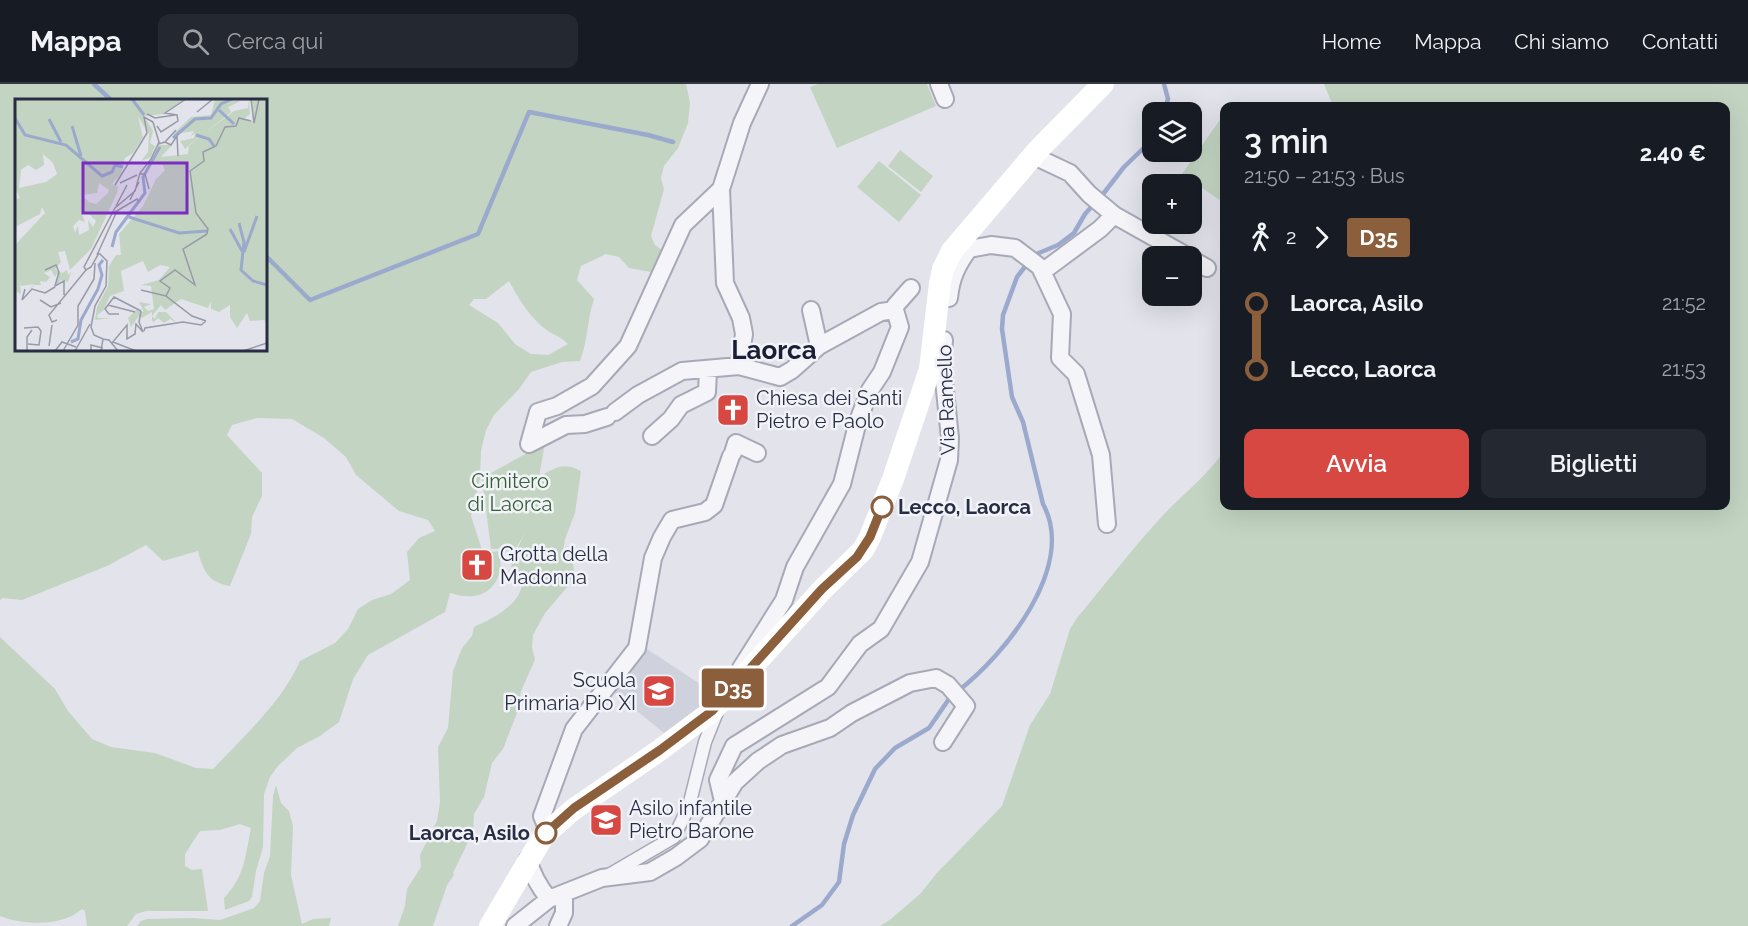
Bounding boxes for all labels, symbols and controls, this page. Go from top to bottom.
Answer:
search box [158,14,578,68]
text: Mappa [30,25,122,58]
icon: search [179,25,212,58]
text: Cerca qui [227,28,323,54]
text: Home [1322,29,1381,54]
text: Mappa [1414,29,1481,54]
text: Chi siamo [1514,29,1609,54]
text: Contatti [1642,29,1718,54]
inset map [15,99,267,351]
map controls [1142,102,1202,306]
button: layers [1142,102,1202,162]
text: 3 min [1244,122,1329,161]
text: 2.40 € [1640,140,1706,166]
text: 21:50 – 21:53 · Bus [1244,164,1405,188]
button: + [1142,174,1202,234]
icon: walk [1244,221,1277,254]
icon: forward [1305,221,1338,254]
text: 2 [1286,225,1296,249]
text: D35 [1359,225,1398,250]
button: − [1142,246,1202,306]
text: Laorca, Asilo [1290,290,1423,316]
text: 21:52 [1662,291,1706,315]
district label: Laorca [731,335,817,365]
street label: Via Ramello [932,344,960,456]
text: Lecco, Laorca [1290,356,1436,382]
text: 21:53 [1662,357,1706,381]
place label: Chiesa dei Santi Pietro e Paolo [756,386,902,433]
church icon: Chiesa dei Santi Pietro e Paolo [715,392,751,428]
button: Avvia [1244,429,1469,498]
button: Biglietti [1481,429,1706,498]
park label: Cimitero di Laorca [468,469,552,516]
place label: Lecco, Laorca [898,495,1031,519]
marker: Lecco, Laorca [871,496,893,518]
place label: Grotta della Madonna [500,542,608,589]
church icon: Grotta della Madonna [459,547,495,583]
place label: Scuola Primaria Pio XI [504,668,636,715]
line badge: D35 [698,668,768,708]
school or university icon: Scuola Primaria Pio XI [641,673,677,709]
text: D35 [714,676,752,701]
place label: Asilo infantile Pietro Barone [629,796,754,843]
school or university icon: Asilo infantile Pietro Barone [588,802,624,838]
place label: Laorca, Asilo [409,821,530,845]
marker: Laorca, Asilo [535,822,557,844]

